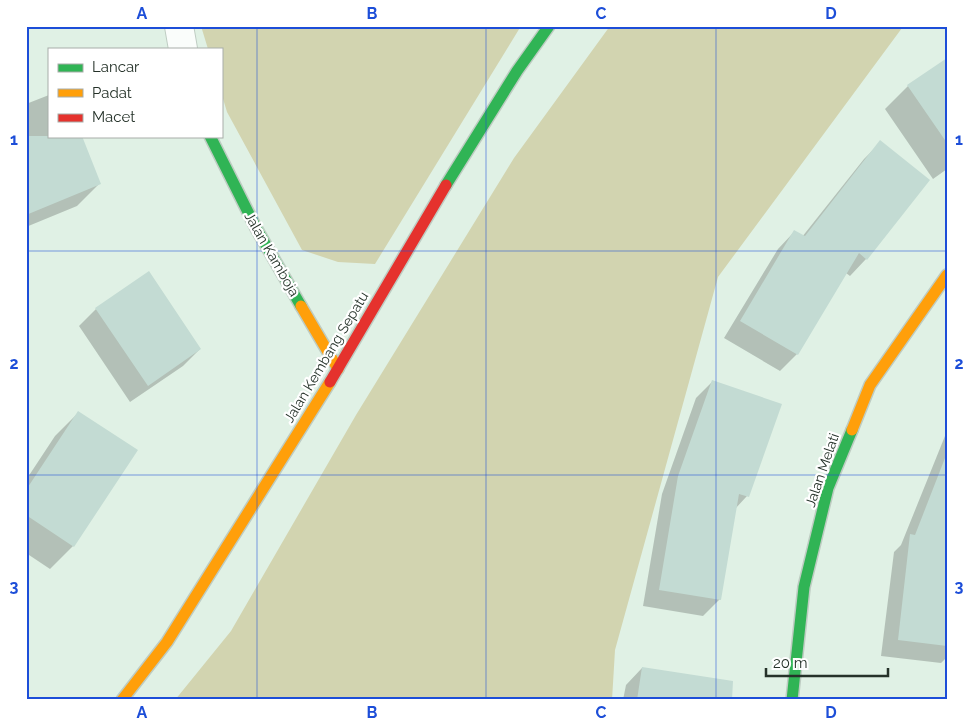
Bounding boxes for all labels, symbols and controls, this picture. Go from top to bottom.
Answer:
text: A [137,4,148,23]
text: B [367,4,378,23]
text: C [596,4,607,23]
text: D [825,4,837,23]
legend [48,48,222,138]
text: Lancar [92,58,140,76]
text: Padat [92,84,132,102]
text: Macet [92,108,135,126]
text: 1 [10,130,18,149]
text: 1 [955,130,963,149]
street label: Jalan Kamboja [241,209,303,299]
street label: Jalan Kembang Sepatu [281,289,371,425]
text: 2 [9,354,19,373]
text: 2 [954,354,964,373]
street label: Jalan Melati [802,431,842,509]
text: 3 [10,577,19,596]
text: 3 [955,577,964,596]
scale bar [766,646,888,678]
text: 20 m [773,654,808,672]
text: A [137,703,148,722]
text: B [367,703,378,722]
text: C [596,703,607,722]
text: D [825,703,837,722]

